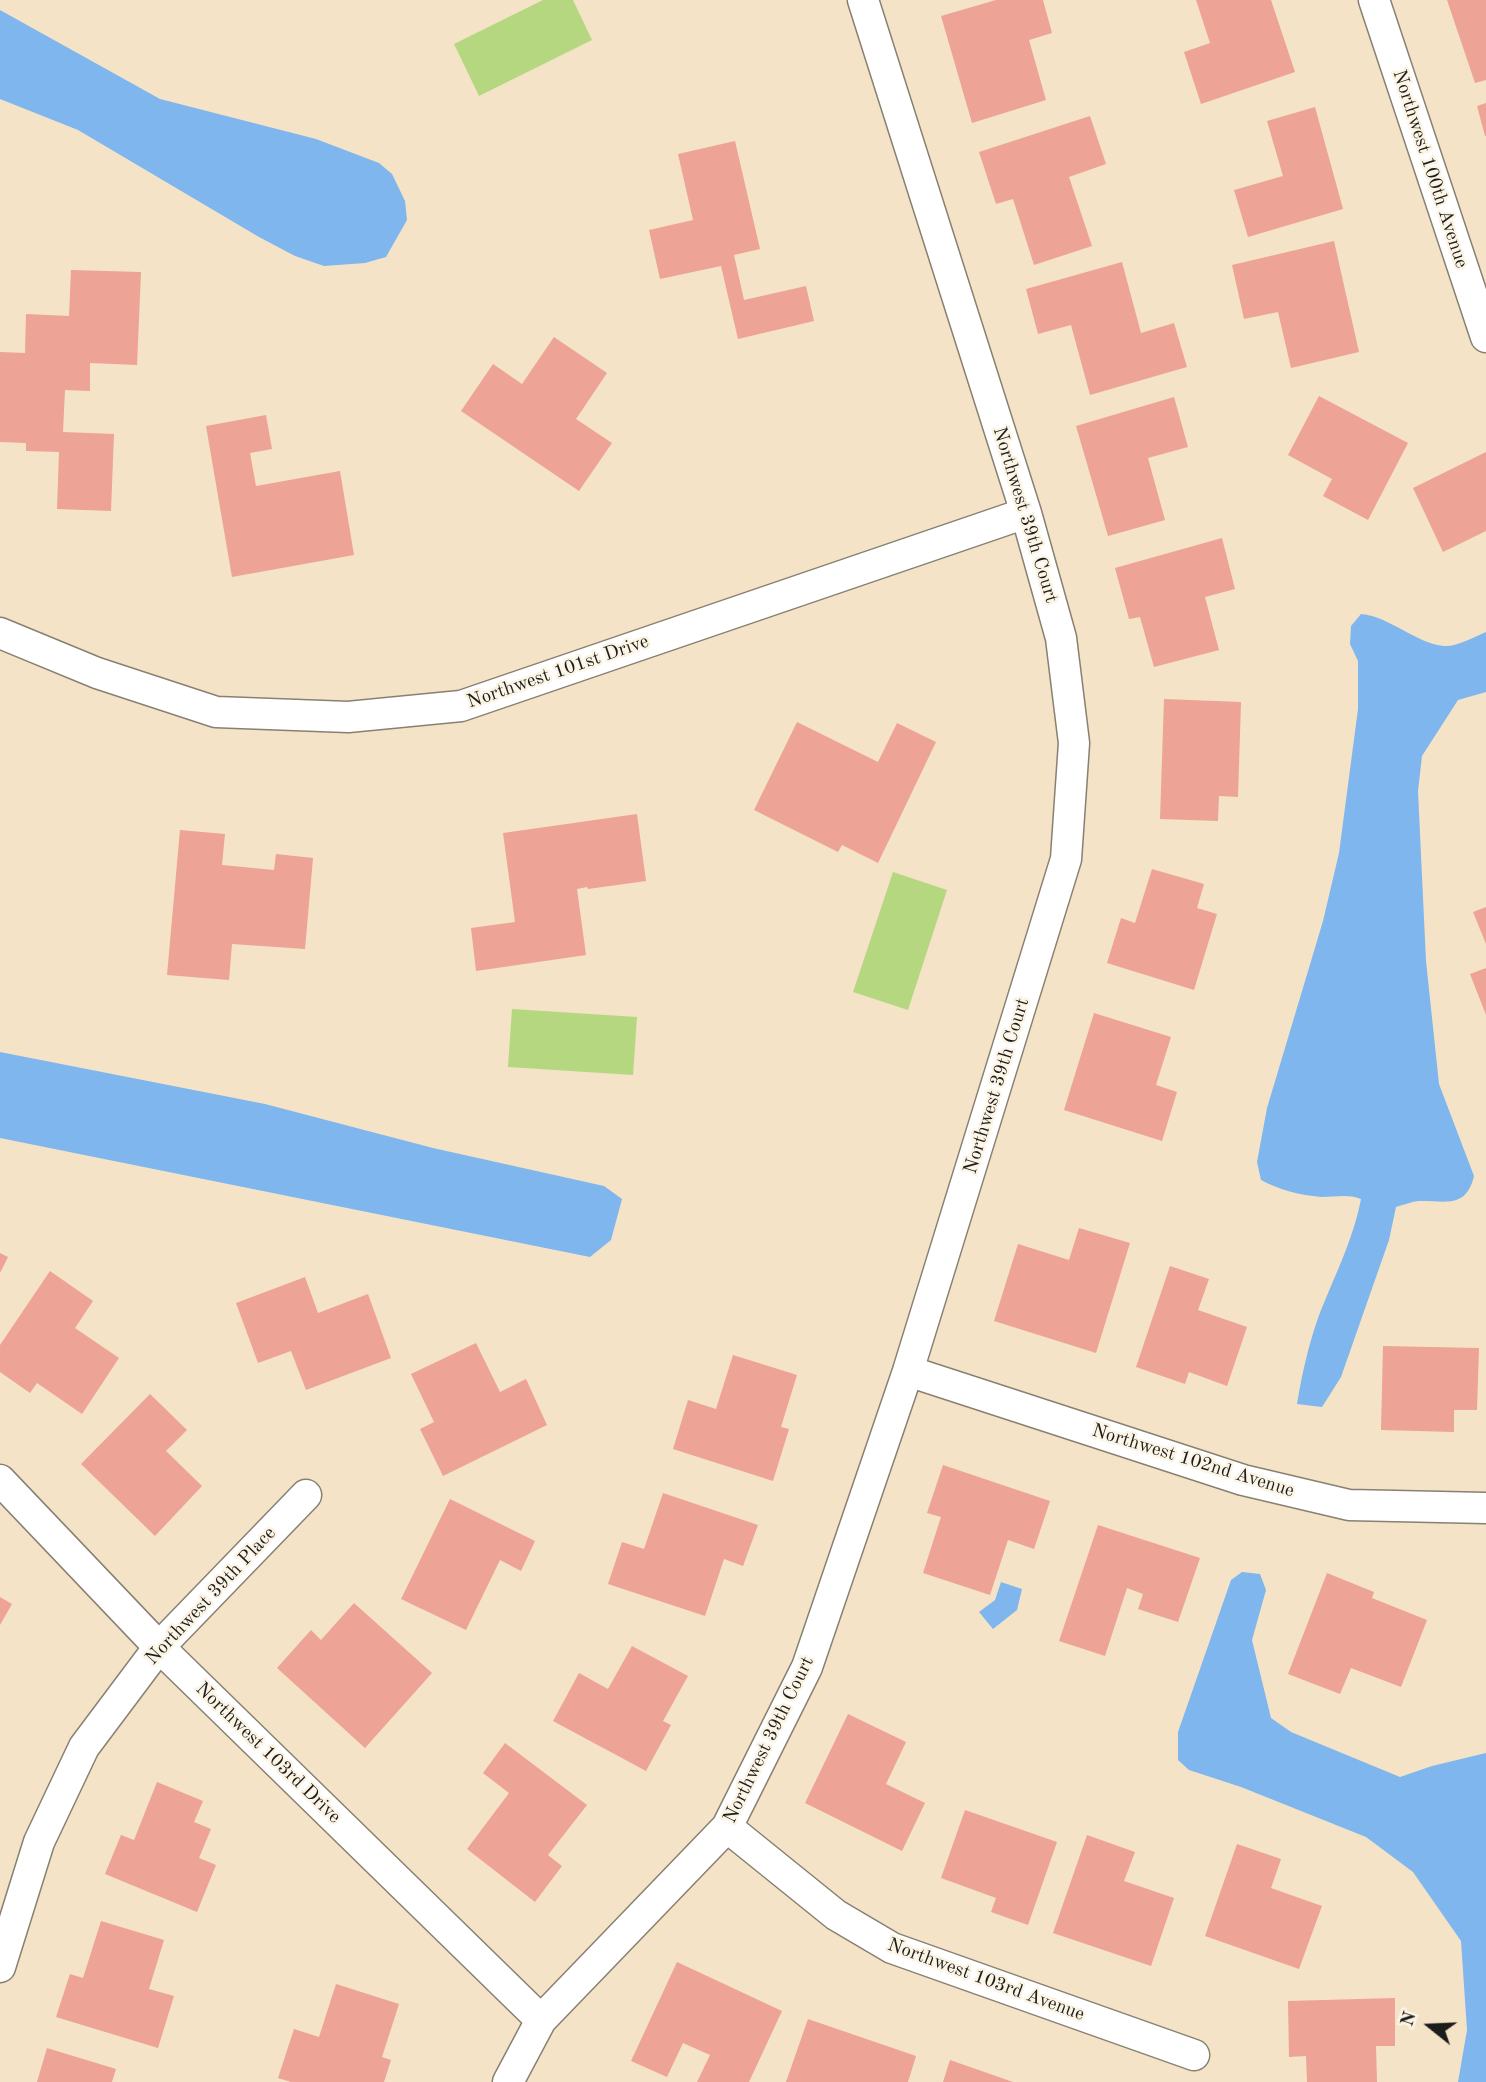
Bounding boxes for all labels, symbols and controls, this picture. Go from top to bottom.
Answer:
street label: Northwest 100th Avenue [1387,67,1473,271]
street label: Northwest 39th Court [987,424,1063,606]
street label: Northwest 101st Drive [464,630,652,714]
street label: Northwest 39th Court [959,995,1035,1177]
street label: Northwest 102nd Avenue [1089,1419,1297,1503]
street label: Northwest 39th Place [141,1522,281,1670]
street label: Northwest 39th Court [719,1653,819,1827]
street label: Northwest 103rd Drive [191,1678,345,1828]
street label: Northwest 103rd Avenue [884,1934,1088,2026]
north arrow [1395,1991,1465,2061]
text: N [1398,2010,1421,2029]

